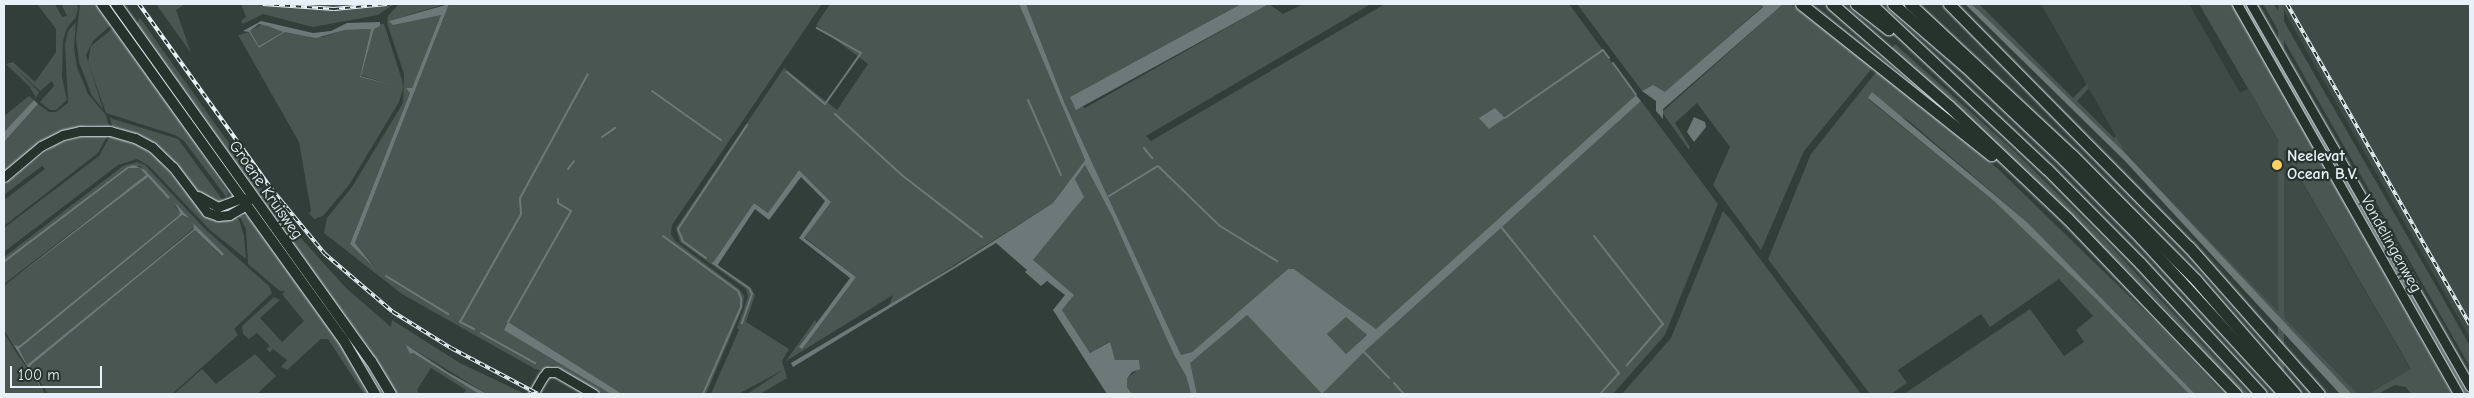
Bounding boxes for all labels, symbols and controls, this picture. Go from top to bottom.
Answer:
street label: Groene Kruisweg [225,137,307,243]
place label: Neelevat Ocean B.V. [2287,146,2358,184]
marker: Neelevat Ocean B.V. [2271,159,2283,171]
street label: Vondelingenweg [2356,192,2426,296]
scale bar [12,356,105,388]
text: 100 m [18,366,60,384]

